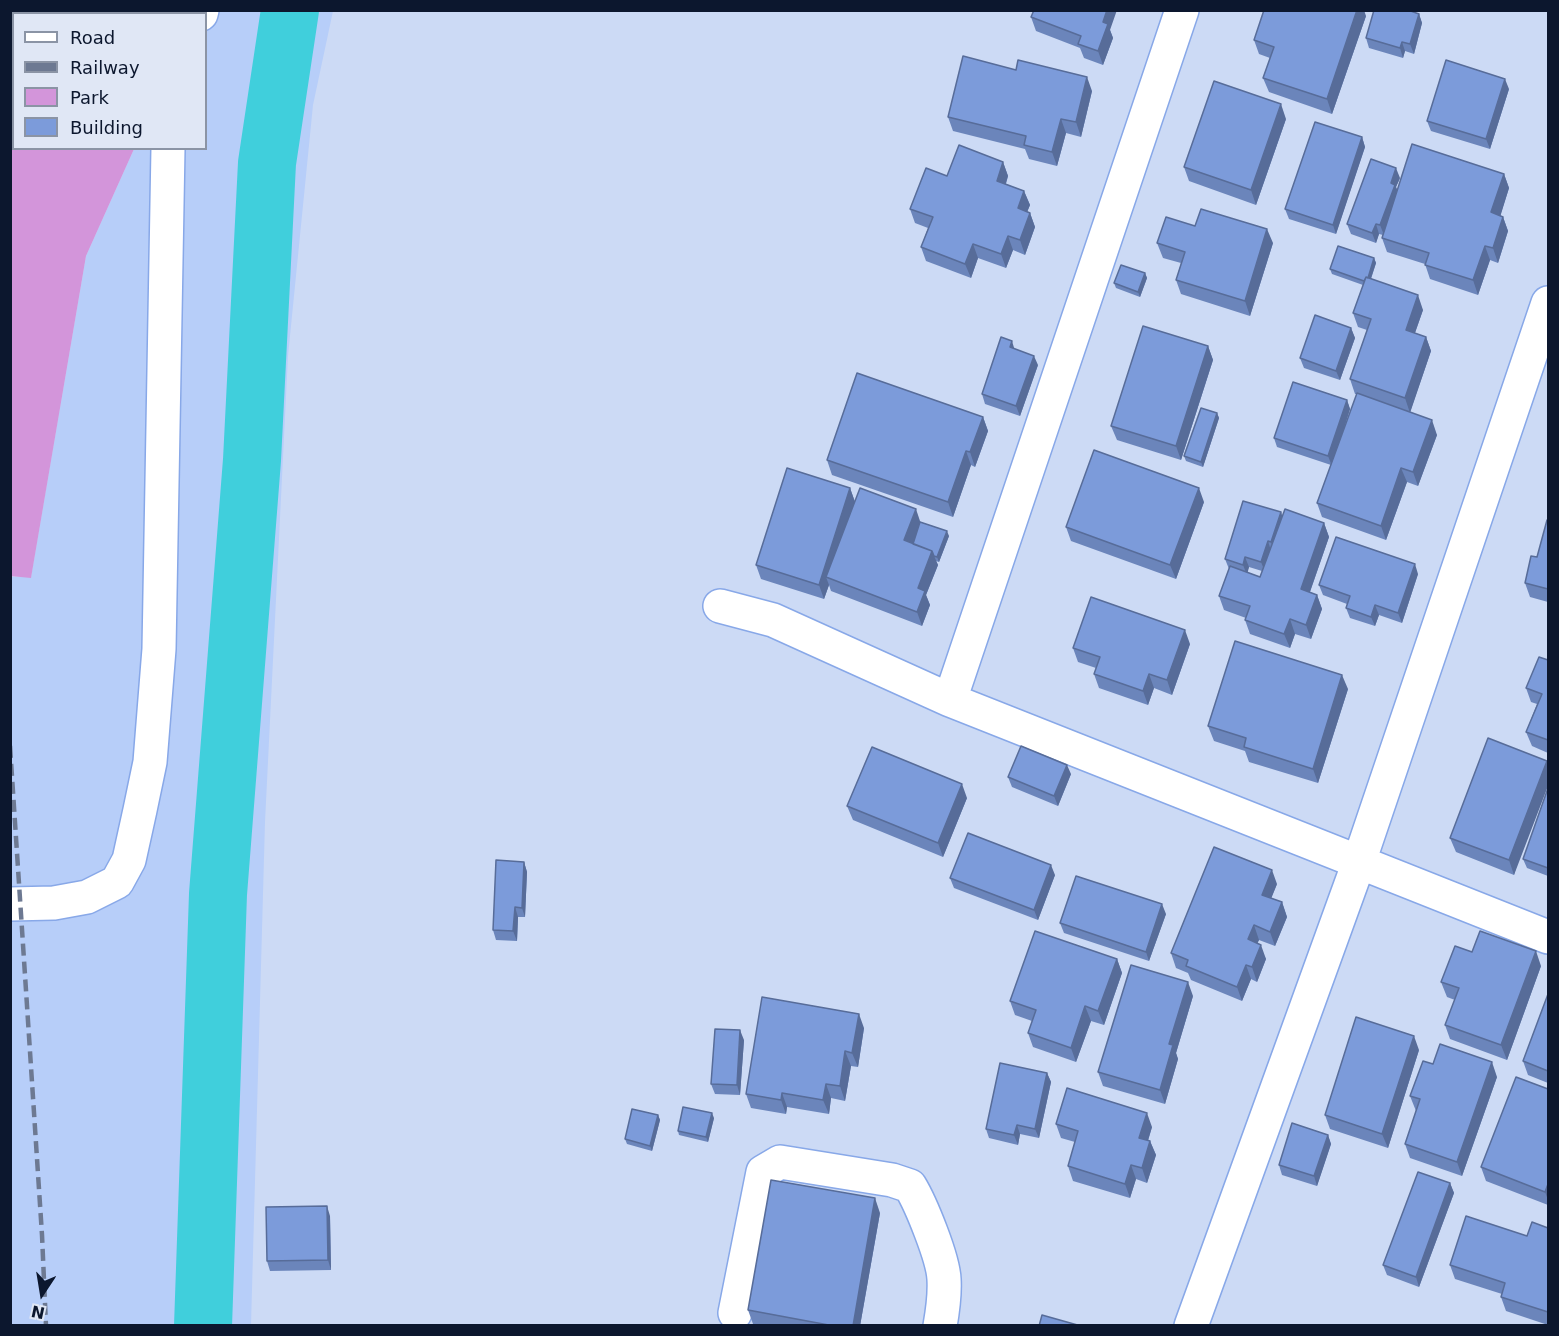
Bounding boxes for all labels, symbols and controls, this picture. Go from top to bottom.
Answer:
legend [12,12,207,150]
text: Road [70,27,115,48]
text: Railway [70,57,140,78]
text: Park [70,87,109,108]
text: Building [70,117,143,138]
north arrow [12,1264,72,1324]
text: N [30,1301,47,1323]

